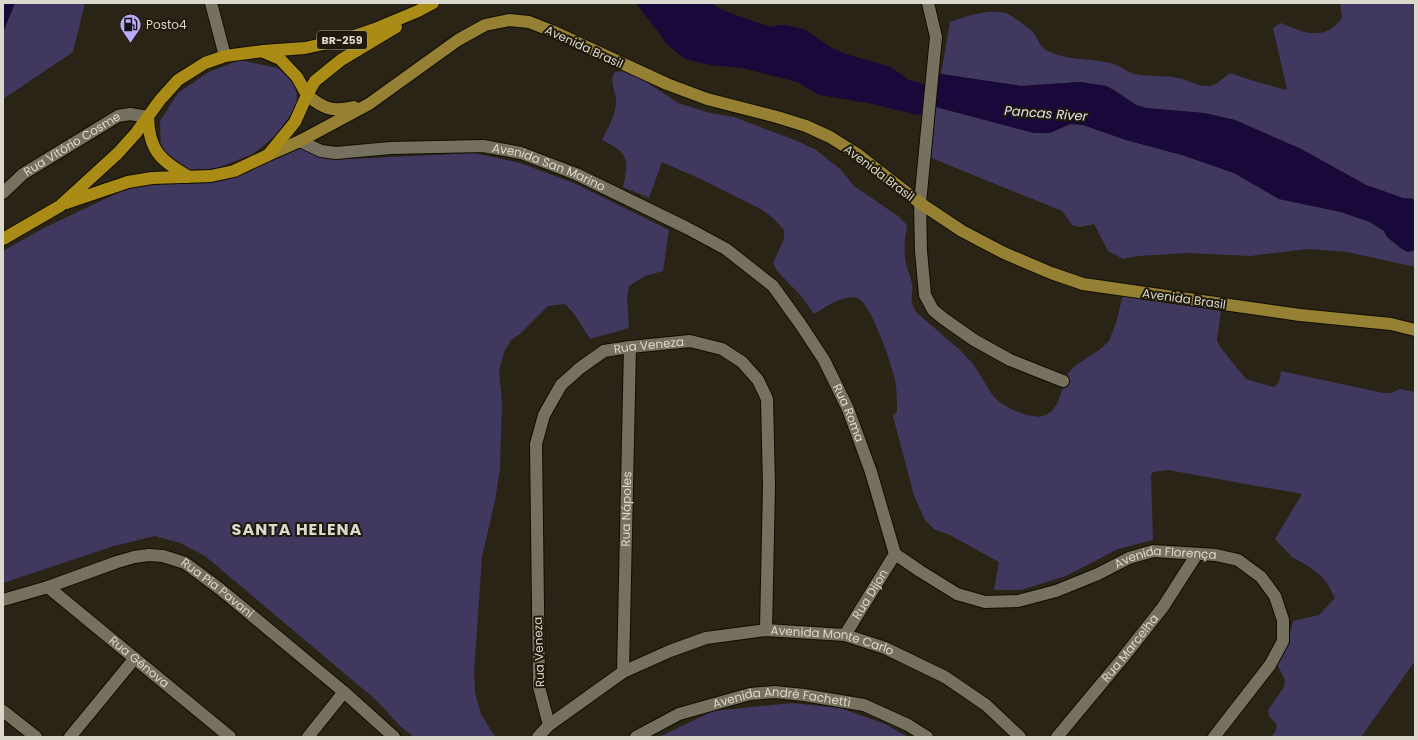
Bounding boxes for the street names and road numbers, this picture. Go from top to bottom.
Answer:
street label: Avenida Brasil [542,21,626,72]
road number: BR-259 [317,31,367,49]
street label: Rua Vitório Cosme [20,108,123,180]
street label: Avenida San Marino [491,139,609,195]
street label: Avenida Brasil [840,140,918,205]
street label: Avenida Brasil [1141,284,1227,313]
street label: Rua Veneza [612,333,685,357]
street label: Rua Roma [829,381,868,444]
street label: Rua Nápoles [617,471,635,547]
street label: Avenida Florença [1111,542,1217,572]
street label: Rua Pia Pavani [178,554,258,622]
street label: Rua Dijon [848,566,892,622]
street label: Rua Marcelha [1097,610,1162,686]
street label: Rua Veneza [529,616,548,688]
street label: Avenida Monte Carlo [770,621,897,659]
street label: Rua Gênova [106,632,173,692]
street label: Avenida André Fachetti [711,683,852,712]

